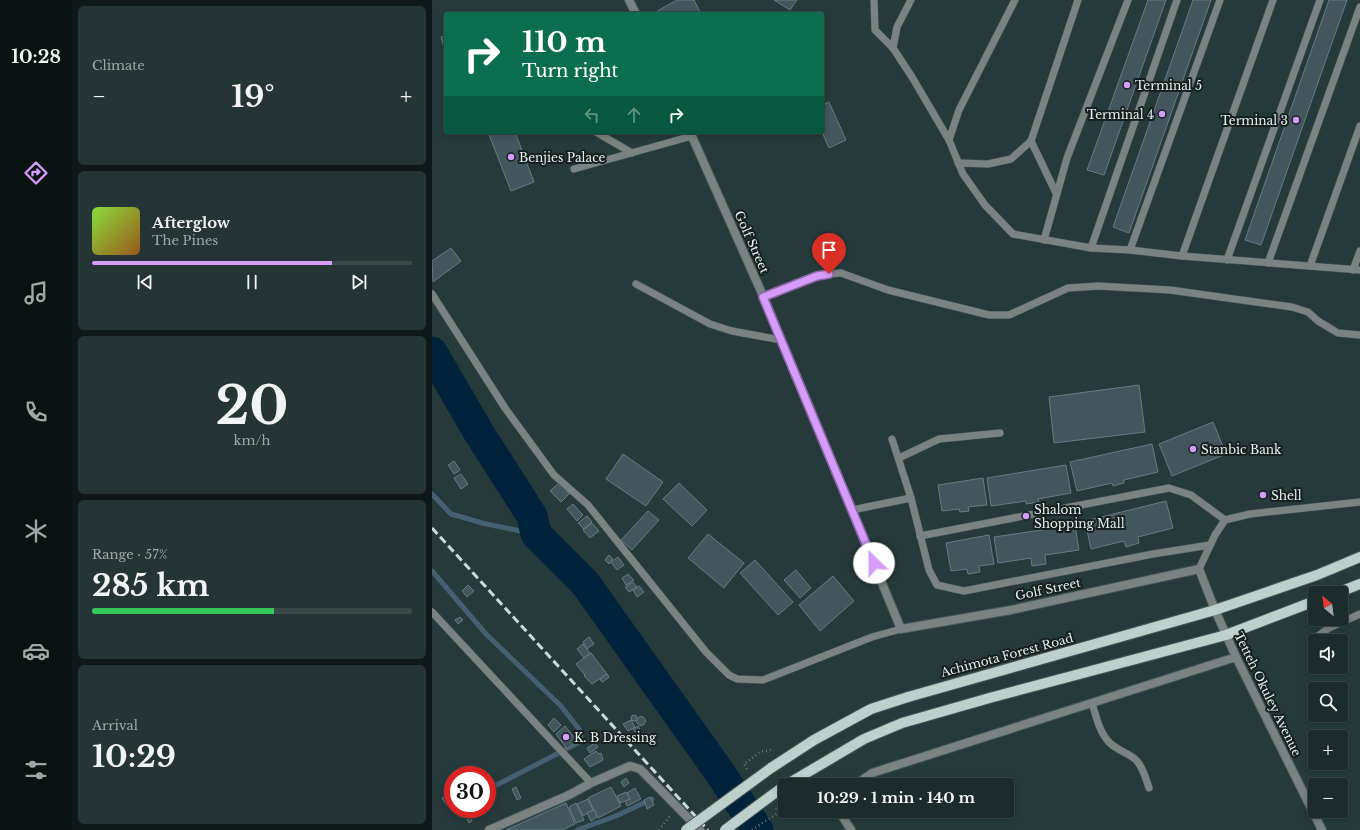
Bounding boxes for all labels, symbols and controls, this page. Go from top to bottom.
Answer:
text: 110 m [522,25,606,60]
icon: right [456,28,508,80]
text: 10:28 [11,46,61,68]
text: Climate [92,57,145,74]
text: Turn right [522,60,618,82]
text: 19° [231,78,275,115]
place label: Terminal 5 [1135,78,1202,93]
marker: Terminal 5 [1122,80,1132,90]
text: − [92,83,106,110]
text: + [400,83,412,110]
icon: left [581,104,603,126]
icon: ahead [623,104,645,126]
icon: right [665,104,687,126]
place label: Terminal 4 [1087,107,1154,122]
marker: Terminal 4 [1157,109,1167,119]
place label: Terminal 3 [1220,113,1288,128]
marker: Terminal 3 [1291,115,1301,125]
place label: Benjies Palace [519,150,606,165]
marker: Benjies Palace [506,152,516,162]
icon: directions [22,159,50,187]
street label: Golf Street [732,208,773,276]
text: Afterglow [152,213,230,232]
text: The Pines [152,232,218,249]
pin [812,233,846,274]
icon: arrive [818,239,840,261]
icon: previous [134,271,156,293]
icon: pause [241,271,263,293]
icon: next [348,271,370,293]
icon: music [22,279,50,307]
text: 20 [215,374,289,438]
icon: phone [22,398,50,426]
text: km/h [234,432,270,449]
place label: Stanbic Bank [1201,442,1282,457]
marker: Stanbic Bank [1188,444,1198,454]
place label: Shell [1271,488,1302,503]
marker: Shell [1258,490,1268,500]
place label: Shalom Shopping Mall [1034,502,1125,531]
marker: Shalom Shopping Mall [1021,511,1031,521]
icon: climate [22,517,50,545]
position arrow [853,542,895,584]
text: Range · 57% [92,546,167,563]
text: 285 km [92,567,210,604]
street label: Golf Street [1014,575,1083,603]
north arrow [1308,586,1348,626]
map controls [1308,586,1348,818]
street label: Achimota Forest Road [938,630,1075,680]
street label: Tetteh Okuley Avenue [1231,630,1305,759]
button: sound [1308,634,1348,674]
icon: car [22,637,50,665]
button: search [1308,682,1348,722]
text: Arrival [92,717,138,734]
place label: K. B Dressing [574,730,657,745]
button: + [1308,730,1348,770]
marker: K. B Dressing [561,732,571,742]
text: 10:29 [92,738,176,775]
icon: filters [22,756,50,784]
speed limit sign: 30 [444,766,496,818]
button: − [1308,778,1348,818]
text: 10:29 · 1 min · 140 m [817,788,975,807]

